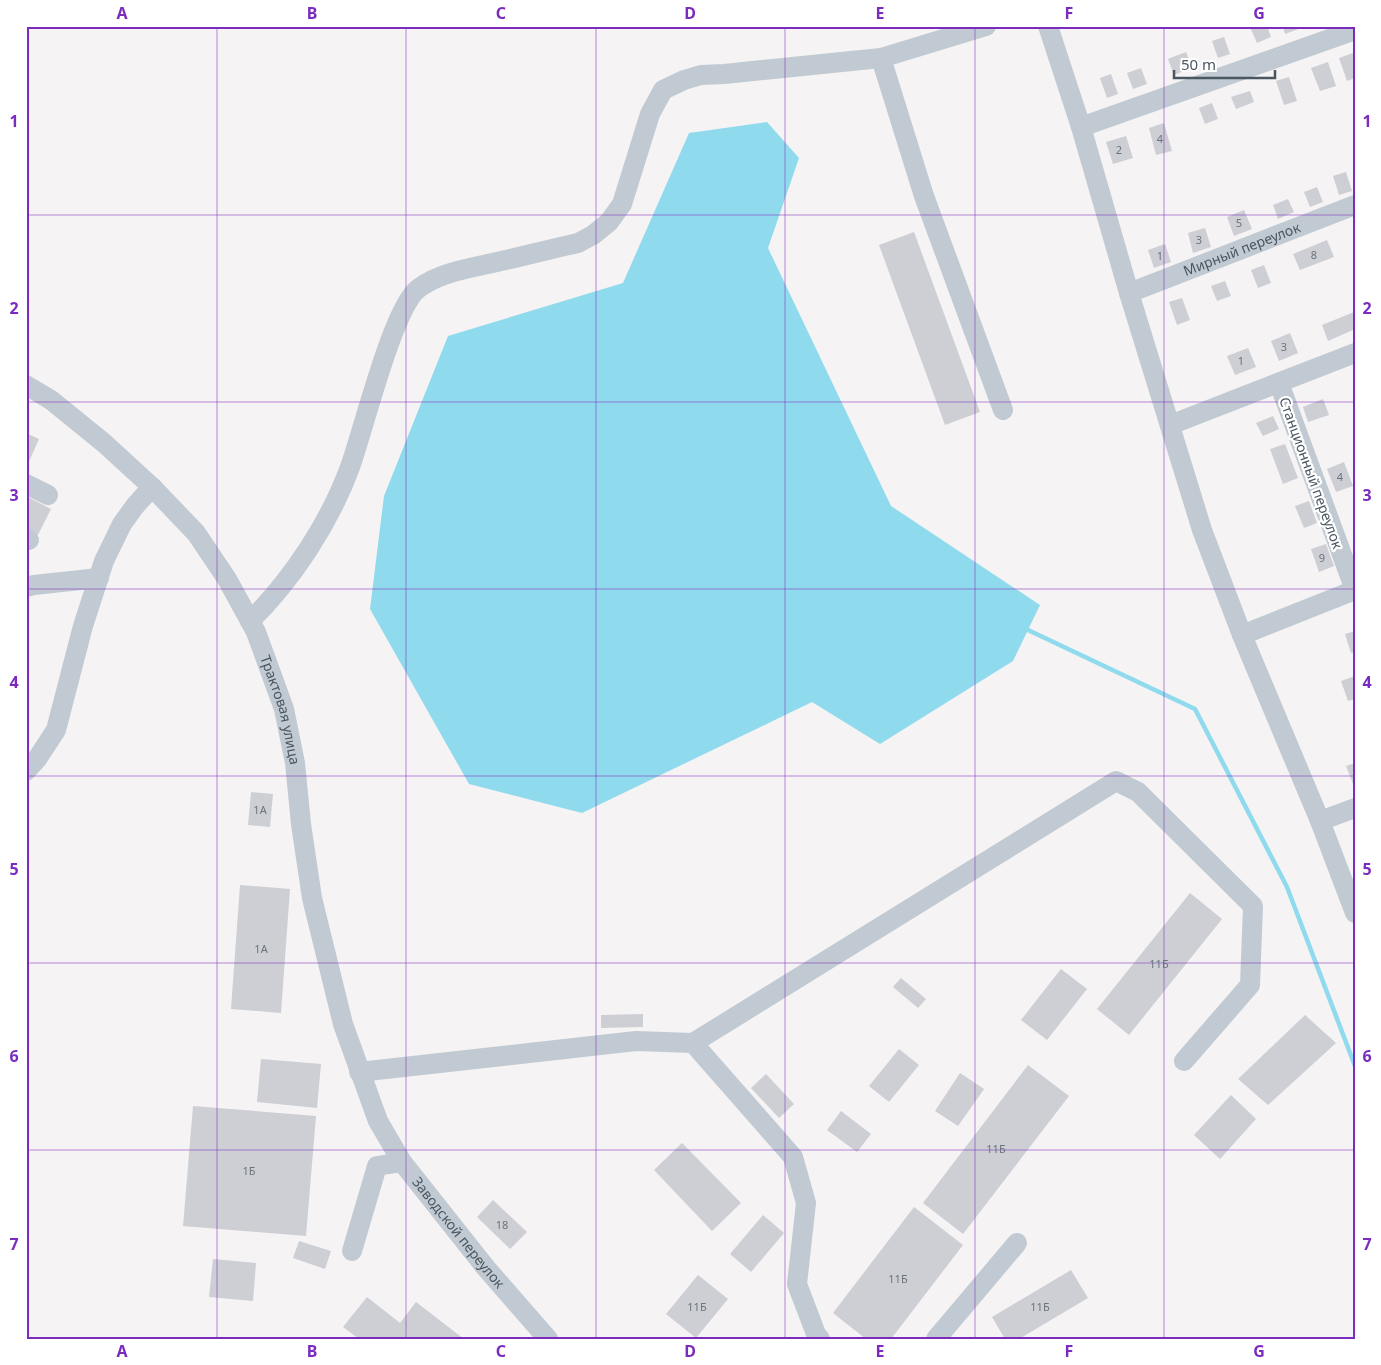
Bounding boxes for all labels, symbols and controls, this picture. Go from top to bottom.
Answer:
text: A [116,2,128,24]
text: B [307,2,317,24]
text: C [496,2,506,24]
text: D [684,2,696,24]
text: E [876,2,885,24]
text: F [1065,2,1073,24]
text: G [1253,2,1265,24]
scale bar [1174,48,1275,80]
text: 50 m [1181,54,1216,74]
text: 1 [9,110,19,132]
text: 1 [1362,110,1372,132]
house number: 4 [1157,131,1164,146]
house number: 2 [1116,142,1122,157]
house number: 5 [1236,215,1242,230]
street label: Мирный переулок [1180,217,1303,280]
house number: 3 [1196,232,1202,247]
house number: 8 [1311,247,1317,262]
house number: 1 [1157,248,1163,263]
text: 2 [9,297,19,319]
text: 2 [1362,297,1372,319]
house number: 3 [1281,339,1287,354]
house number: 1 [1238,353,1244,368]
street label: Станционный переулок [1275,394,1348,552]
house number: 4 [1337,469,1344,484]
text: 3 [9,484,19,506]
text: 3 [1362,484,1372,506]
house number: 9 [1319,550,1325,565]
street label: Трактовая улица [256,652,305,766]
text: 4 [9,671,19,693]
text: 4 [1362,671,1372,693]
house number: 1А [253,802,268,817]
text: 5 [9,858,19,880]
text: 5 [1362,858,1372,880]
house number: 1А [254,941,269,956]
house number: 11Б [1149,956,1169,971]
text: 6 [9,1045,19,1067]
text: 6 [1362,1045,1372,1067]
house number: 11Б [986,1141,1006,1156]
house number: 1Б [242,1163,256,1178]
street label: Заводской переулок [408,1173,510,1292]
house number: 18 [496,1217,508,1232]
text: 7 [9,1233,19,1255]
text: 7 [1362,1233,1372,1255]
house number: 11Б [888,1271,908,1286]
house number: 11Б [687,1299,707,1314]
house number: 11Б [1030,1299,1050,1314]
text: A [116,1340,128,1362]
text: B [307,1340,317,1362]
text: C [496,1340,506,1362]
text: D [684,1340,696,1362]
text: E [876,1340,885,1362]
text: F [1065,1340,1073,1362]
text: G [1253,1340,1265,1362]

